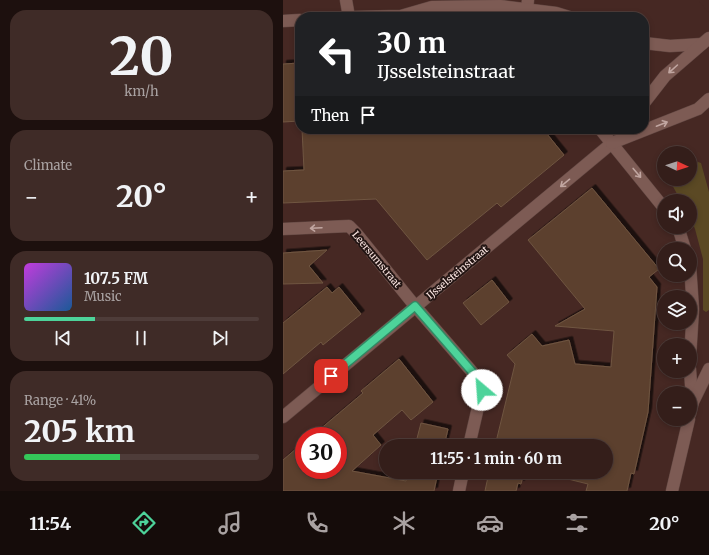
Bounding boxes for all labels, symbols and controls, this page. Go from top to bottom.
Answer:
text: 20 [109,24,174,89]
text: 30 m [377,25,446,61]
icon: left [311,28,363,80]
text: IJsselsteinstraat [377,60,515,83]
one-way arrow [667,65,678,74]
text: km/h [124,83,159,100]
icon: arrive [357,104,379,126]
text: Then [311,106,349,125]
one-way arrow [655,120,667,128]
north arrow [657,146,697,186]
map controls [657,146,697,426]
text: Climate [24,157,72,174]
one-way arrow [633,168,642,178]
text: 20° [116,177,167,215]
one-way arrow [559,179,570,187]
text: − [24,183,39,211]
text: + [244,183,259,211]
button: sound [657,194,697,234]
one-way arrow [310,224,323,232]
street label: Leersumstraat [349,228,404,290]
button: search [657,242,697,282]
street label: IJsselsteinstraat [424,243,491,302]
text: 107.5 FM [84,269,148,288]
text: Music [84,288,122,305]
button: layers [657,290,697,330]
icon: previous [52,327,74,349]
icon: pause [130,327,152,349]
icon: next [209,327,231,349]
button: + [657,338,697,378]
pin [314,359,348,393]
icon: arrive [320,365,342,387]
position arrow [461,369,503,411]
button: − [657,386,697,426]
text: Range · 41% [24,392,96,409]
text: 205 km [24,412,135,450]
speed limit sign: 30 [295,427,347,479]
text: 11:55 · 1 min · 60 m [430,449,562,468]
icon: directions [130,509,158,537]
icon: music [216,509,244,537]
icon: phone [303,509,331,537]
icon: climate [390,509,418,537]
icon: car [476,509,504,537]
icon: filters [563,509,591,537]
text: 11:54 [29,512,71,535]
text: 20° [649,512,680,535]

